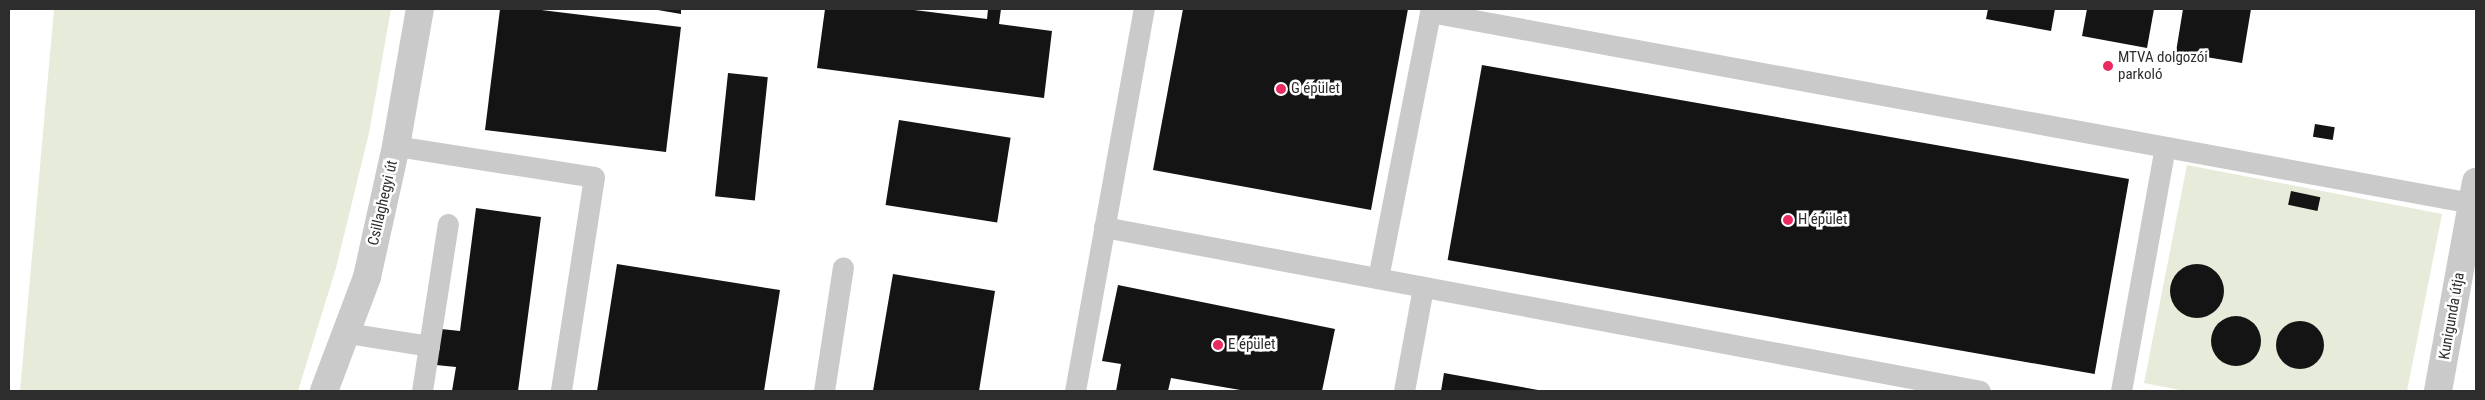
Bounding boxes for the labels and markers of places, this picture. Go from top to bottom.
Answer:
place label: MTVA dolgozói parkoló [2118,48,2208,83]
marker: MTVA dolgozói parkoló [2102,60,2114,72]
place label: G épület [1291,80,1340,98]
marker: G épület [1275,83,1287,95]
place label: H épület [1798,211,1847,229]
marker: H épület [1782,214,1794,226]
place label: E épület [1228,336,1275,354]
marker: E épület [1212,339,1224,351]

